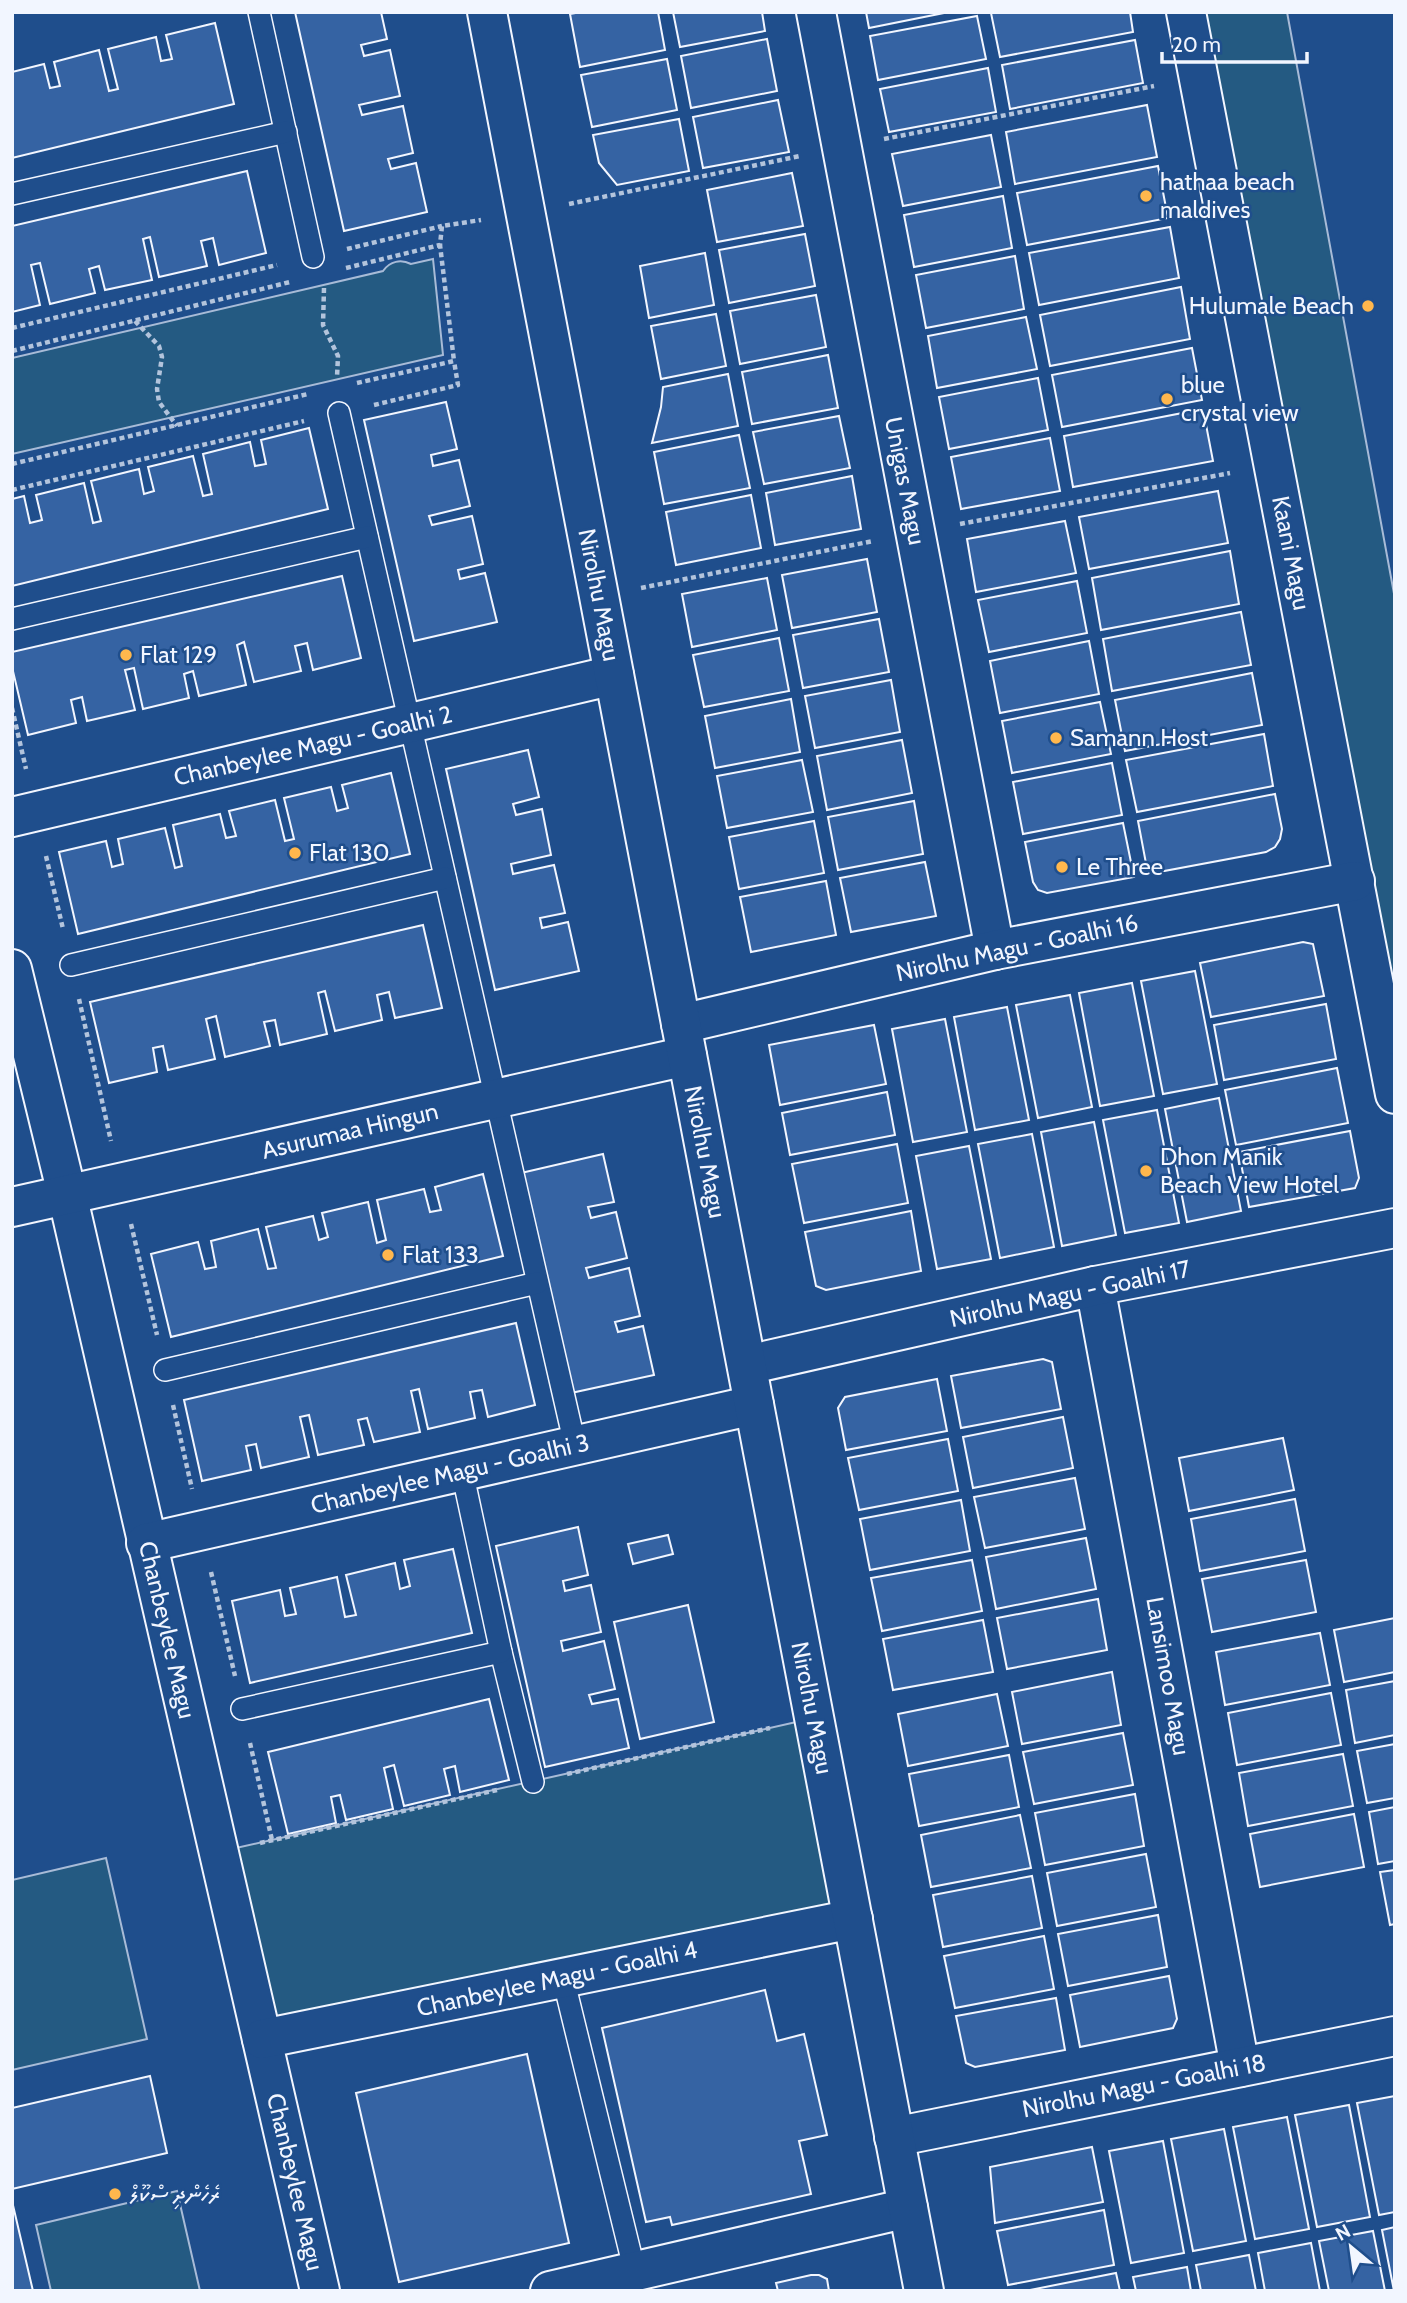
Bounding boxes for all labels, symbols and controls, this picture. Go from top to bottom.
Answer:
scale bar [1162,21,1307,65]
text: 20 m [1172,32,1221,57]
place label: hathaa beach maldives [1160,167,1295,224]
marker: hathaa beach maldives [1138,188,1154,204]
place label: Hulumale Beach [1189,291,1354,320]
marker: Hulumale Beach [1360,298,1376,314]
place label: blue crystal view [1181,370,1299,427]
marker: blue crystal view [1159,391,1175,407]
street label: Unigas Magu [879,414,932,547]
street label: Kaani Magu [1266,493,1317,613]
street label: Nirolhu Magu [572,526,627,664]
place label: Flat 129 [140,640,217,669]
marker: Flat 129 [118,647,134,663]
street label: Chanbeylee Magu - Goalhi 2 [171,699,455,792]
place label: Samann Host [1070,723,1208,752]
marker: Samann Host [1048,730,1064,746]
place label: Flat 130 [309,838,390,867]
marker: Flat 130 [287,845,303,861]
place label: Le Three [1076,852,1163,881]
marker: Le Three [1054,859,1070,875]
street label: Nirolhu Magu - Goalhi 16 [893,908,1141,987]
street label: Nirolhu Magu [678,1083,733,1221]
street label: Asurumaa Hingun [259,1096,441,1165]
place label: Dhon Manik Beach View Hotel [1160,1142,1339,1199]
marker: Dhon Manik Beach View Hotel [1138,1163,1154,1179]
place label: Flat 133 [402,1240,479,1269]
marker: Flat 133 [380,1247,396,1263]
street label: Nirolhu Magu - Goalhi 17 [947,1254,1193,1333]
street label: Chanbeylee Magu - Goalhi 3 [308,1427,592,1520]
street label: Chanbeylee Magu [133,1538,202,1721]
street label: Lansimoo Magu [1140,1594,1197,1757]
street label: Nirolhu Magu [785,1639,840,1777]
street label: Chanbeylee Magu - Goalhi 4 [414,1935,700,2022]
street label: Nirolhu Magu - Goalhi 18 [1020,2048,1268,2123]
street label: Chanbeylee Magu [261,2090,330,2273]
place label: ރެހެންދި ސްކޫލް [129,2179,220,2210]
marker: ރެހެންދި ސްކޫލް [107,2186,123,2202]
north arrow [1316,2212,1386,2282]
text: N [1332,2219,1354,2246]

